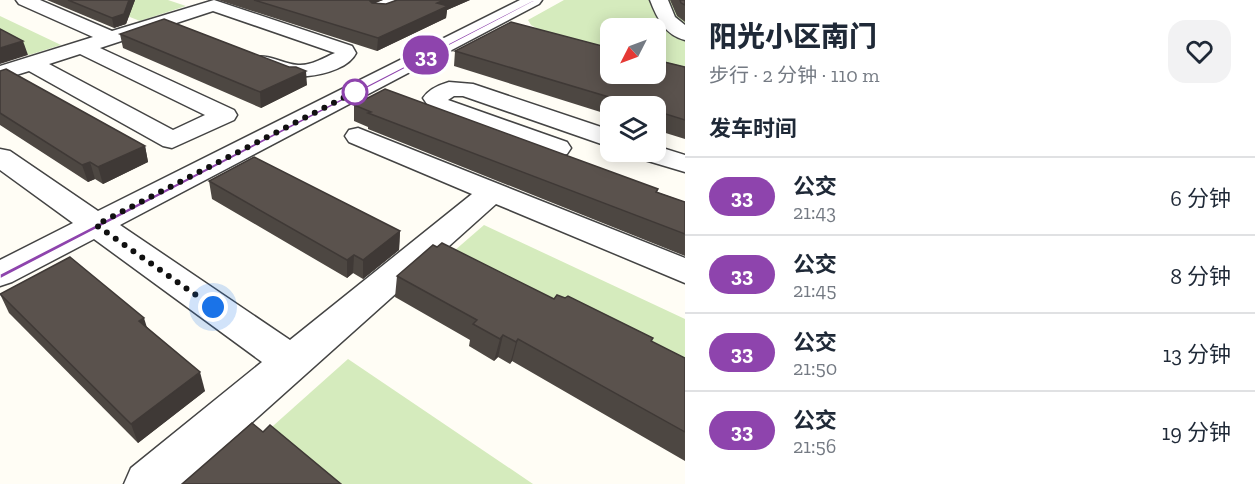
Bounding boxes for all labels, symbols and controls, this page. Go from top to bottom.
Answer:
north arrow [600,18,666,84]
map controls [600,18,666,162]
text: 阳光小区南门 [709,20,877,53]
button: heart [1168,20,1231,83]
line badge: 33 [399,36,453,74]
text: 33 [415,43,437,68]
text: 步行 · 2 分钟 · 110 m [709,63,879,87]
unlabelled marker [342,79,368,105]
button: layers [600,96,666,162]
text: 发车时间 [709,115,797,142]
text: 公交 [793,173,837,200]
text: 33 [731,184,753,209]
text: 6 分钟 [1170,185,1231,212]
text: 21:43 [793,200,836,224]
text: 公交 [793,251,837,278]
text: 33 [731,262,753,287]
text: 8 分钟 [1170,263,1231,290]
text: 21:45 [793,278,837,302]
your location [198,292,228,322]
text: 公交 [793,329,837,356]
text: 33 [731,340,753,365]
text: 13 分钟 [1163,341,1231,368]
text: 21:50 [793,356,837,380]
text: 公交 [793,407,837,434]
text: 33 [731,418,753,443]
text: 19 分钟 [1162,419,1231,446]
text: 21:56 [793,434,836,458]

